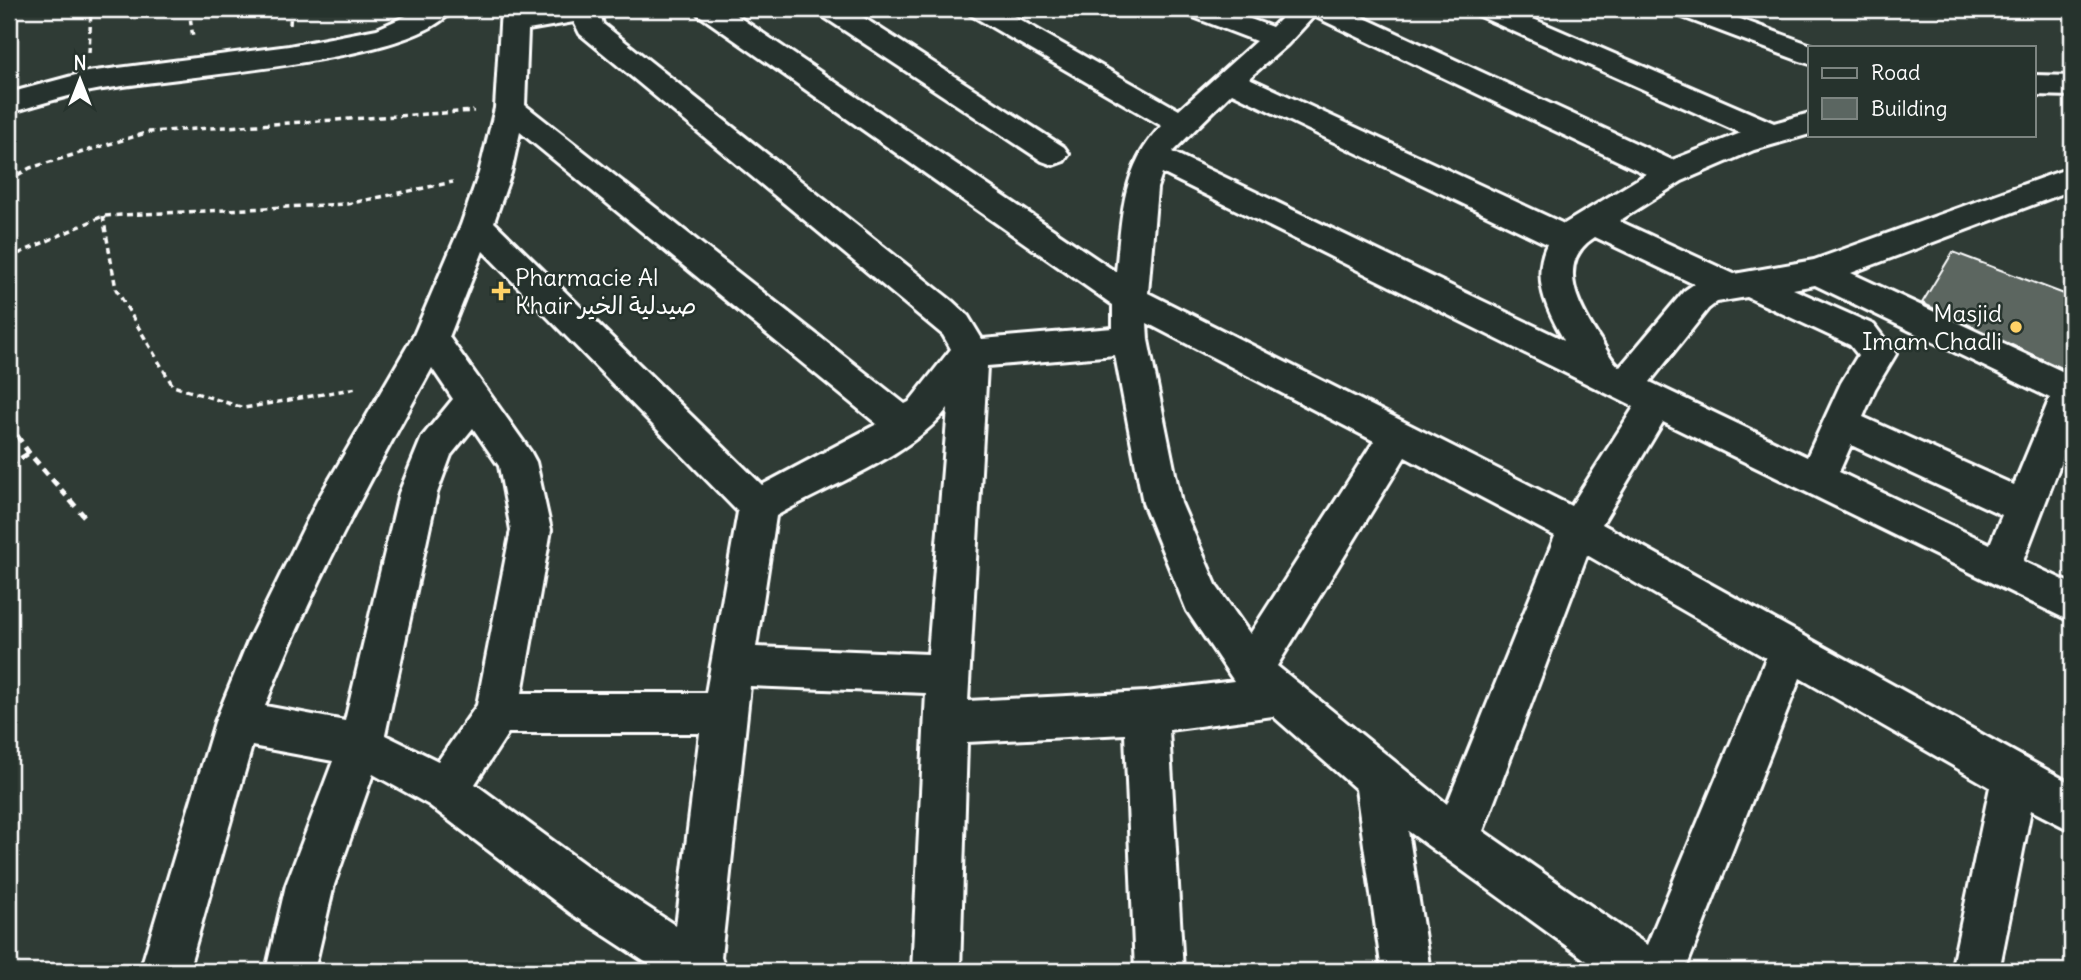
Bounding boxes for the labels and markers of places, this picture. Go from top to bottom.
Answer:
place label: Pharmacie Al Khair صيدلية الخير [515,262,697,320]
marker: Pharmacie Al Khair صيدلية الخير [493,283,509,299]
place label: Masjid Imam Chadli [1862,298,2002,356]
marker: Masjid Imam Chadli [2008,319,2024,335]

